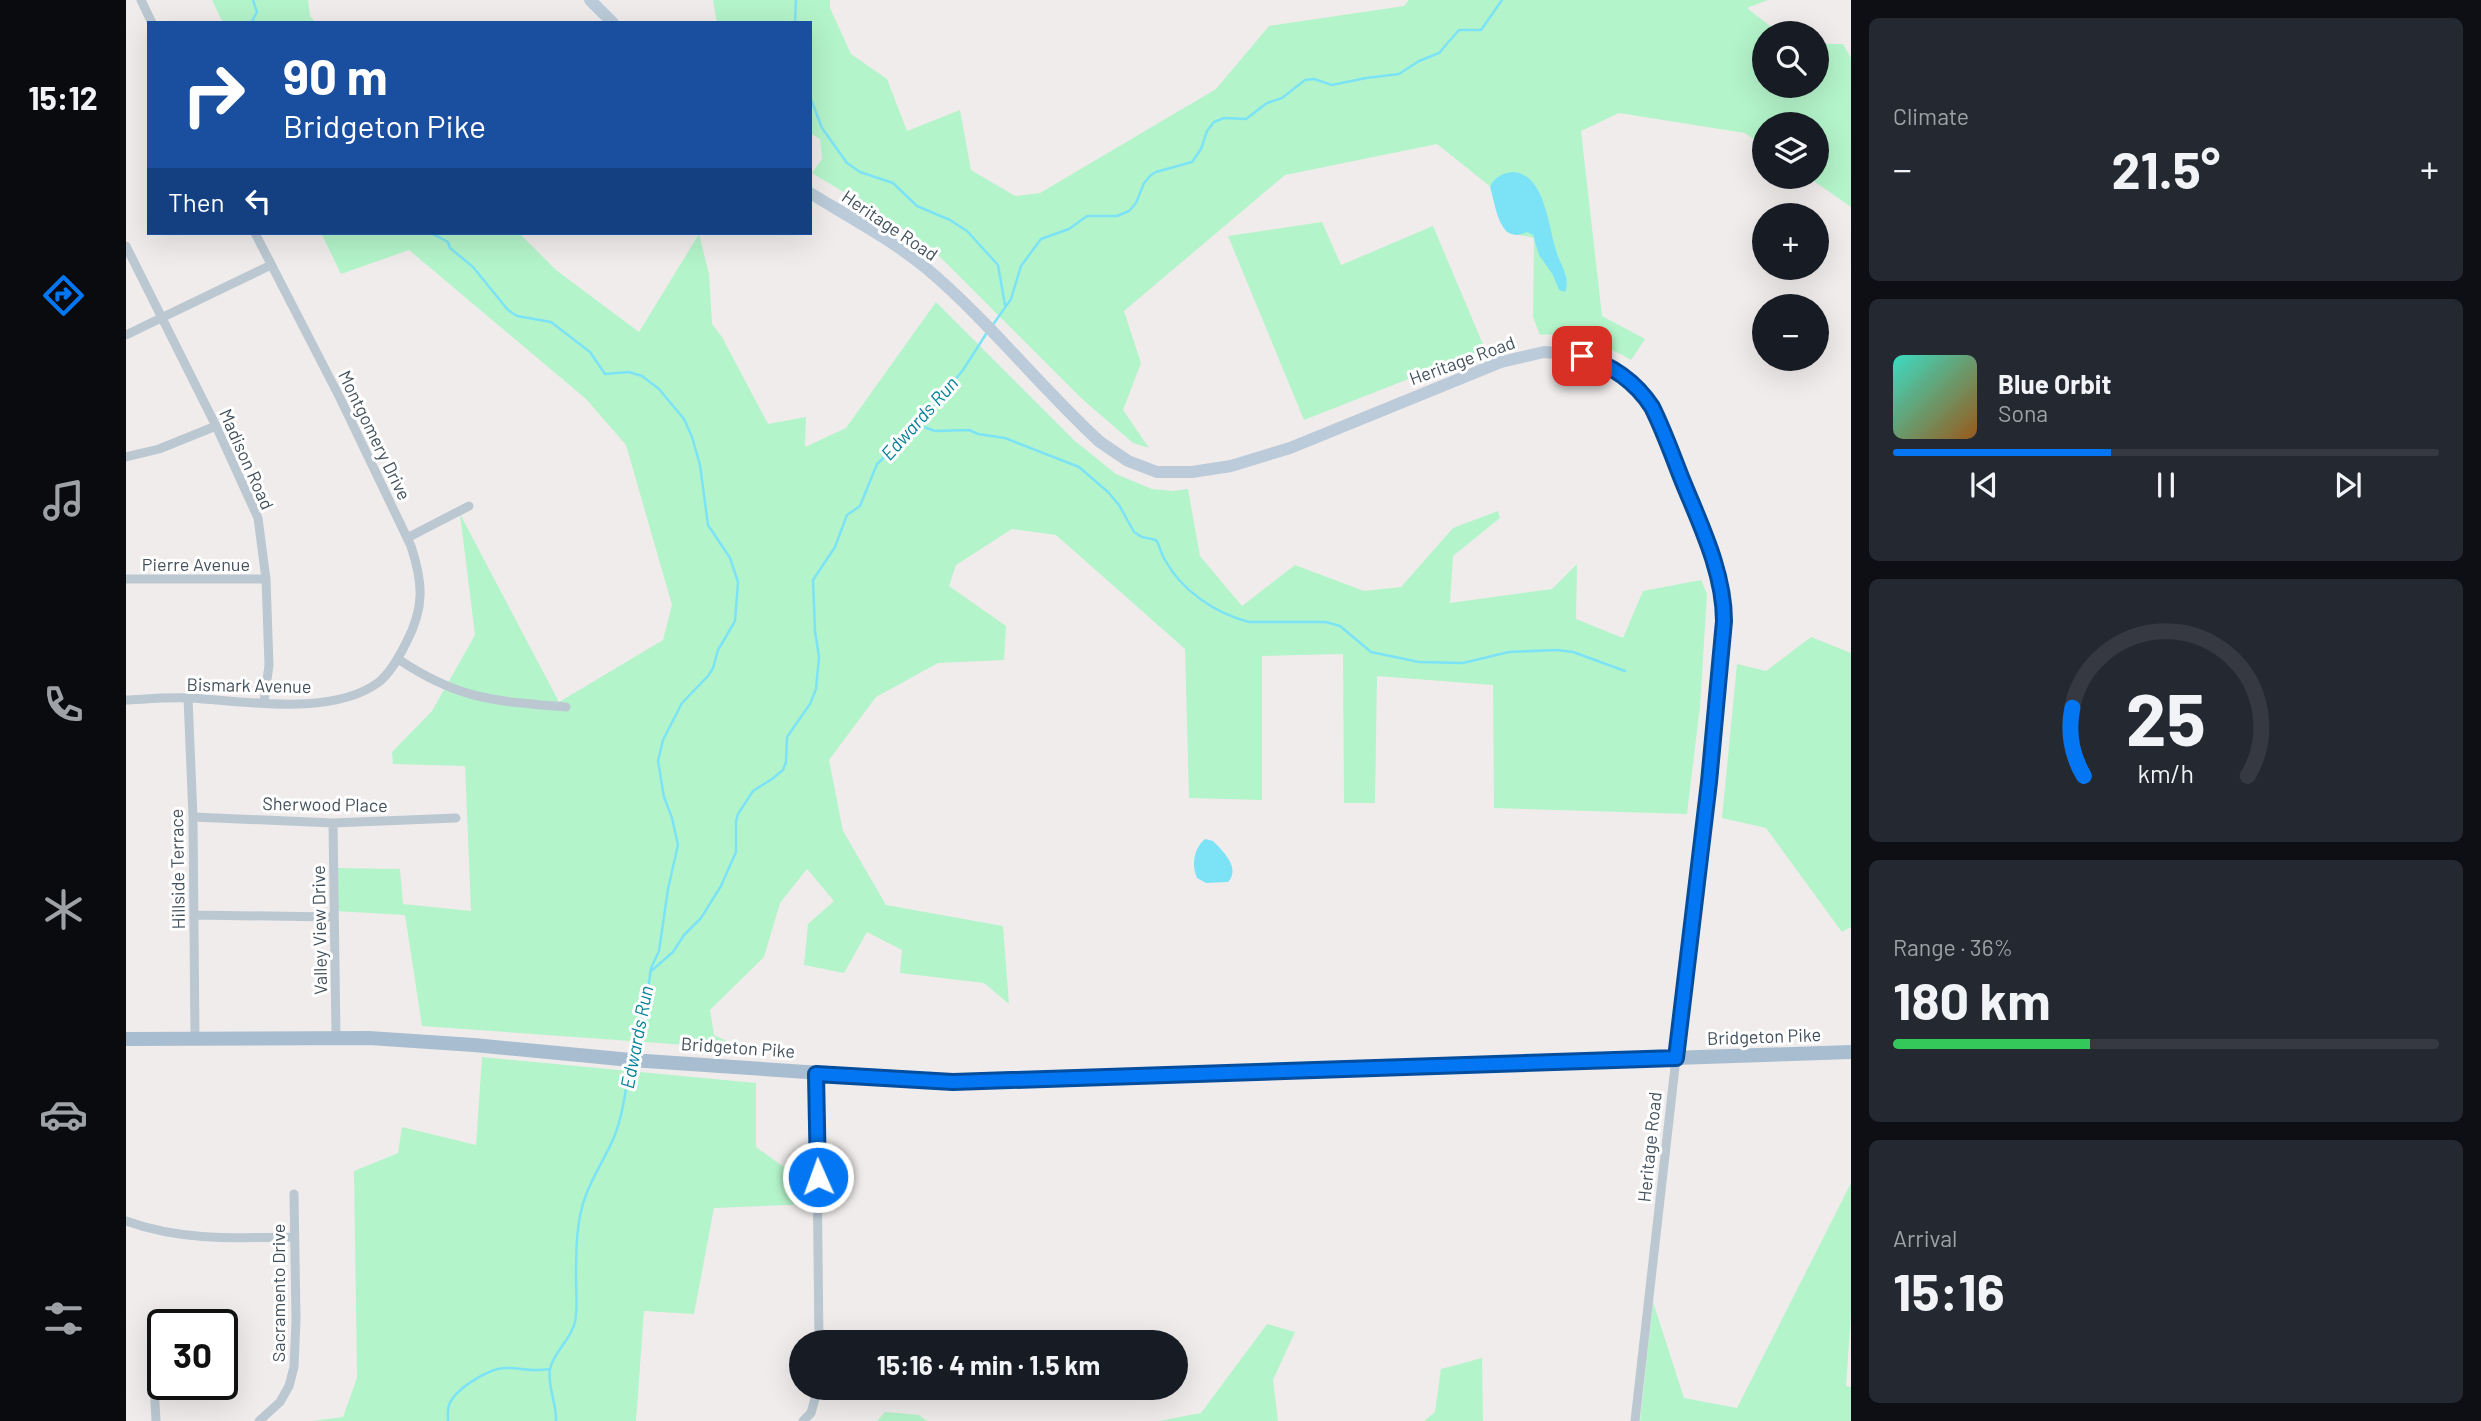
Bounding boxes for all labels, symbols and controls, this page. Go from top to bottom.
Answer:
map controls [1752,21,1829,371]
button: search [1752,21,1829,98]
text: 90 m [283,46,388,105]
icon: right [168,49,259,140]
text: 15:12 [28,78,98,116]
text: Climate [1893,102,1969,130]
text: Bridgeton Pike [283,106,486,144]
button: layers [1752,112,1829,189]
text: 21.5° [2112,137,2220,199]
text: − [1893,145,1912,191]
text: + [2420,145,2439,191]
icon: left [239,182,277,220]
street label: Heritage Road [838,185,942,265]
text: Then [168,186,225,217]
button: + [1752,203,1829,280]
icon: directions [39,271,88,320]
button: − [1752,294,1829,371]
pin [1552,326,1612,386]
street label: Heritage Road [1406,331,1518,389]
icon: arrive [1563,337,1601,375]
street label: Montgomery Drive [334,367,416,503]
text: Blue Orbit [1998,368,2111,399]
water label: Edwards Run [876,371,963,465]
text: Sona [1998,399,2048,427]
street label: Madison Road [215,405,279,513]
icon: previous [1965,466,2003,504]
icon: pause [2147,466,2185,504]
icon: next [2329,466,2367,504]
icon: music [39,476,88,525]
street label: Pierre Avenue [142,553,250,575]
street label: Bismark Avenue [186,673,312,697]
text: 25 [2126,674,2206,762]
icon: phone [39,680,88,729]
text: km/h [2138,758,2194,788]
street label: Sherwood Place [262,792,388,816]
street label: Hillside Terrace [165,808,189,930]
street label: Valley View Drive [307,865,331,995]
icon: climate [39,885,88,934]
text: Range · 36% [1893,933,2013,961]
text: 180 km [1893,968,2051,1030]
water label: Edwards Run [615,983,657,1090]
street label: Bridgeton Pike [1707,1023,1821,1049]
street label: Bridgeton Pike [680,1032,796,1062]
icon: car [39,1090,88,1139]
street label: Heritage Road [1632,1091,1666,1203]
position arrow [781,1140,855,1214]
street label: Sacramento Drive [267,1224,289,1362]
text: Arrival [1893,1224,1957,1252]
text: 15:16 [1893,1259,2005,1321]
icon: filters [39,1294,88,1343]
speed limit sign: 30 [147,1309,238,1400]
text: 15:16 · 4 min · 1.5 km [877,1349,1100,1380]

